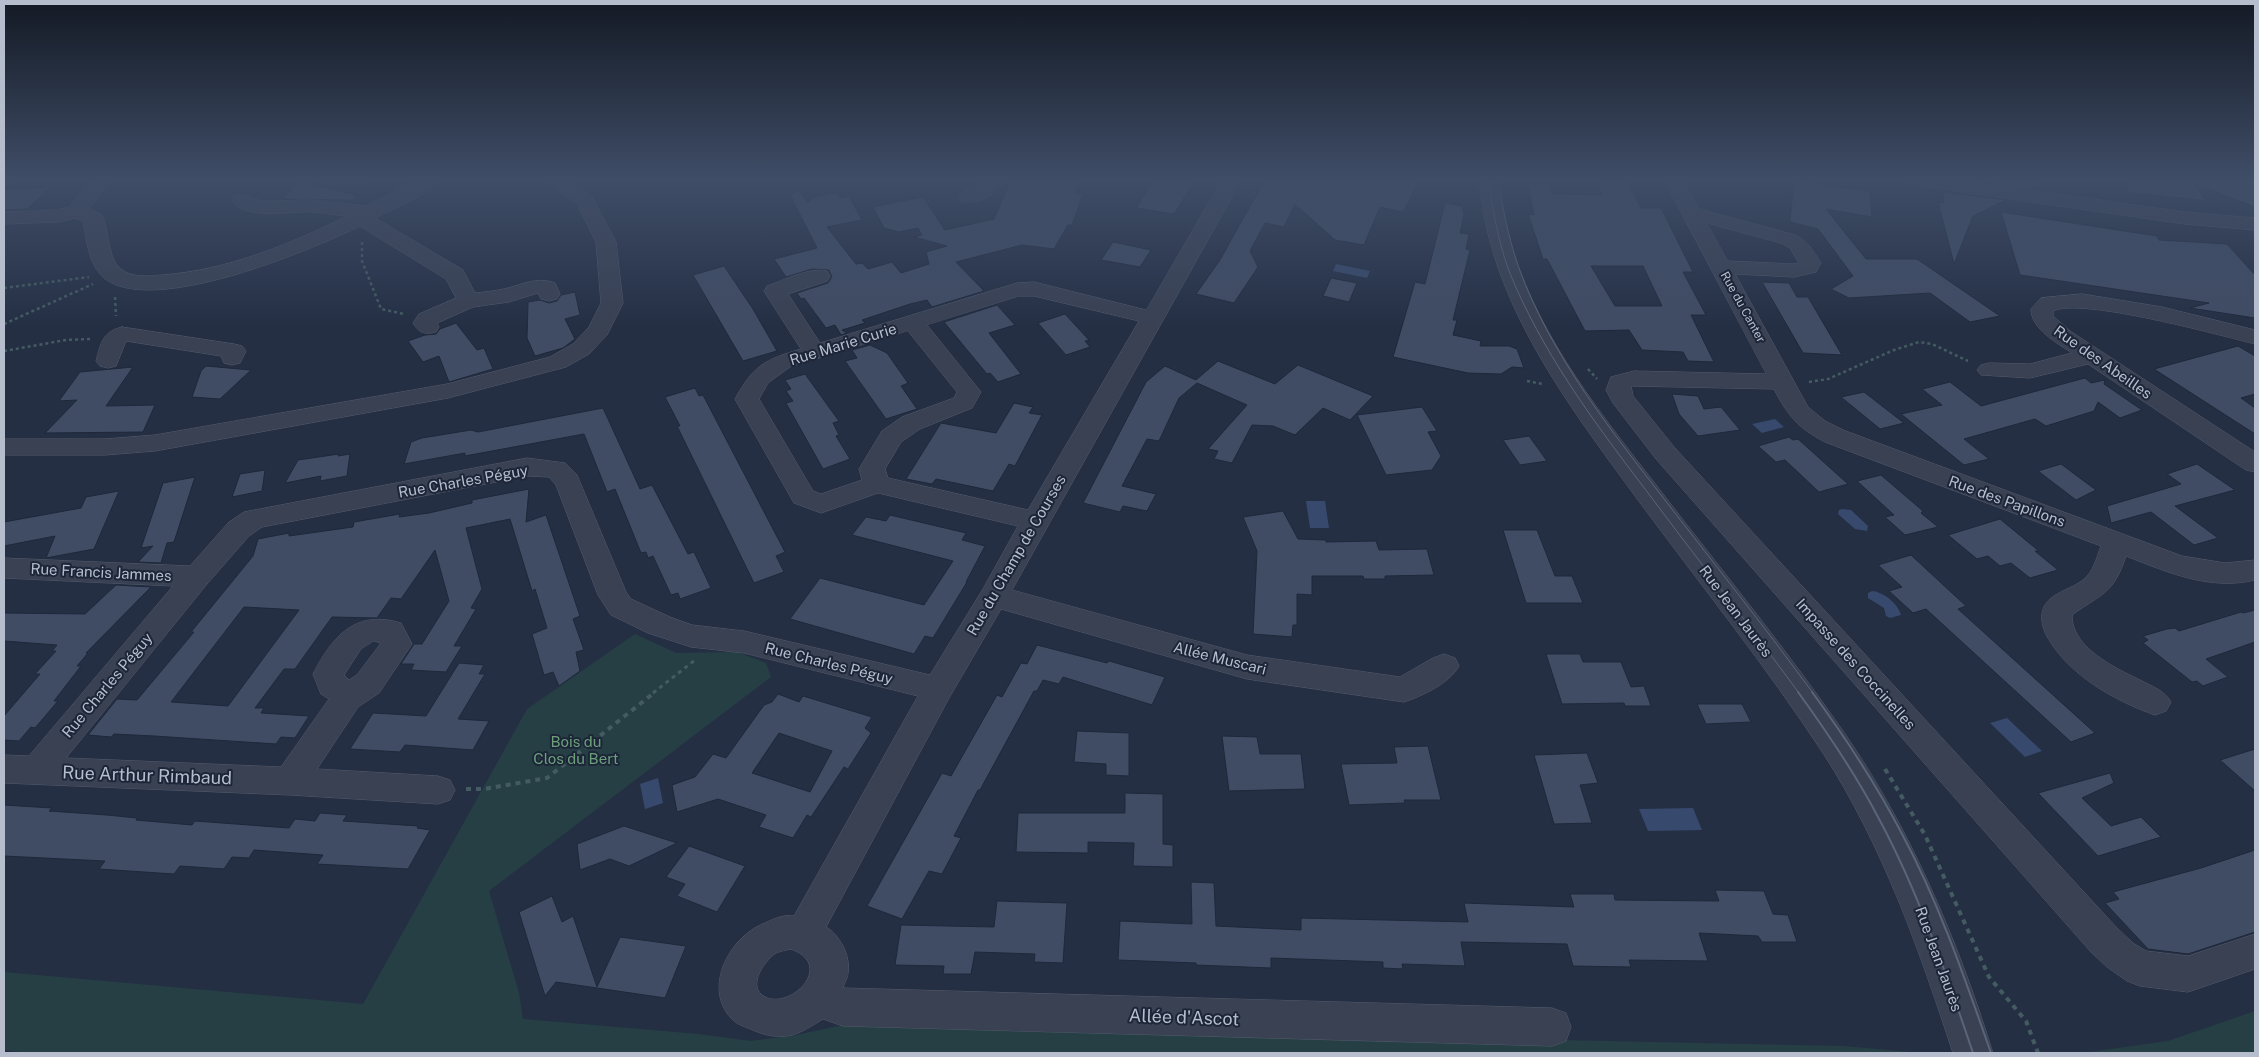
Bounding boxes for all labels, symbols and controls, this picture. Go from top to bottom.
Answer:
street label: Rue du Canter [1718,269,1768,345]
street label: Rue Marie Curie [787,320,899,368]
street label: Rue des Abeilles [2051,322,2155,402]
street label: Rue Charles Péguy [397,461,529,501]
street label: Rue du Champ de Courses [963,472,1069,638]
street label: Rue des Papillons [1946,472,2068,530]
street label: Rue Francis Jammes [30,560,172,584]
street label: Rue Jean Jaurès [1696,562,1776,660]
street label: Impasse des Coccinelles [1793,595,1919,733]
street label: Rue Charles Péguy [58,629,156,741]
street label: Allée Muscari [1172,638,1268,678]
street label: Rue Charles Péguy [763,639,895,687]
park label: Bois du Clos du Bert [533,733,619,767]
street label: Rue Arthur Rimbaud [62,762,232,788]
street label: Rue Jean Jaurès [1912,904,1966,1014]
street label: Allée d'Ascot [1128,1005,1240,1029]

